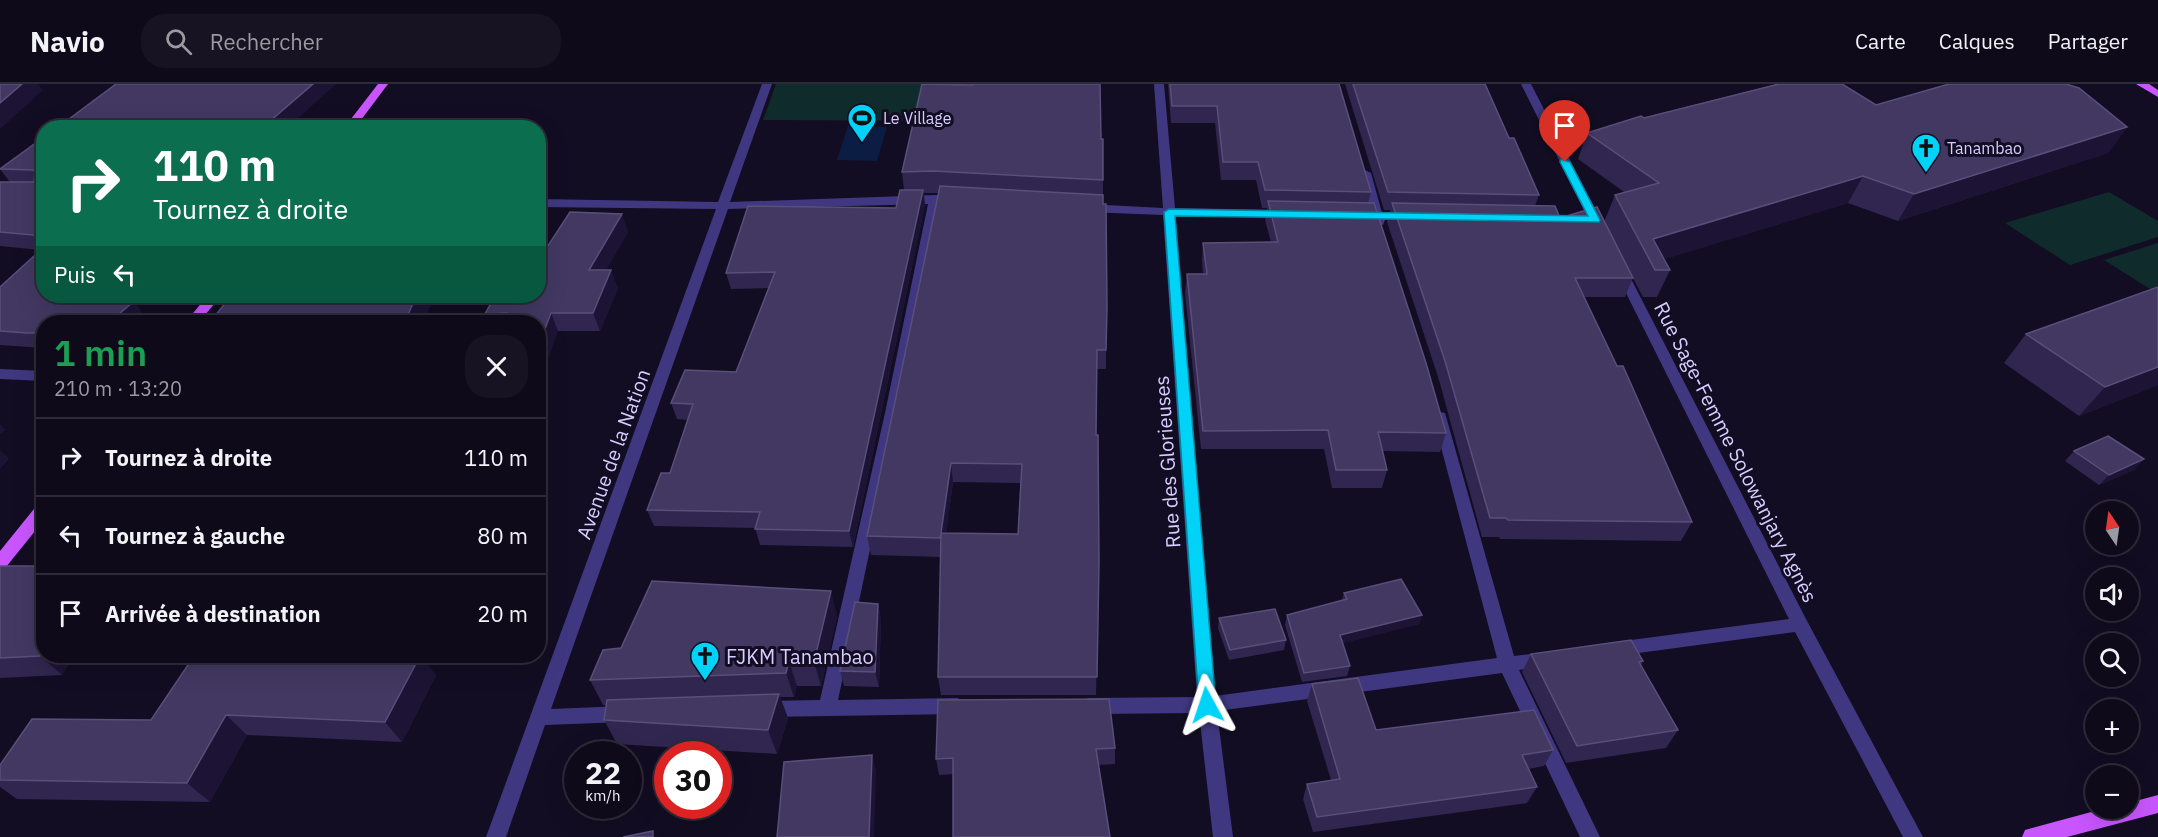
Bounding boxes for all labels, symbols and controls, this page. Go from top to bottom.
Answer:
search box [141,14,561,68]
text: Navio [30,23,105,60]
icon: search [162,25,195,58]
text: Rechercher [210,27,323,56]
text: Carte [1855,27,1906,55]
text: Calques [1939,27,2015,55]
text: Partager [2048,27,2128,55]
pin [1539,100,1590,162]
sports icon: Le Village [846,102,878,144]
place label: Le Village [883,108,952,128]
icon: arrive [1548,109,1581,142]
church icon: Tanambao [1910,132,1942,174]
text: 110 m [153,138,276,193]
place label: Tanambao [1947,138,2022,158]
icon: right [54,144,132,222]
text: Tournez à droite [153,191,348,226]
icon: left [108,258,141,291]
text: Puis [54,260,96,289]
street label: Rue Sage-Femme Solowanjary Agnès [1648,297,1824,607]
text: 1 min [54,329,147,376]
button: close [465,335,528,398]
street label: Avenue de la Nation [570,365,656,543]
text: 210 m · 13:20 [54,375,182,402]
street label: Rue des Glorieuses [1148,375,1186,549]
icon: right [54,441,87,474]
text: Tournez à droite [105,443,272,472]
text: 110 m [464,443,528,472]
north arrow [2085,501,2139,555]
map controls [2085,501,2139,819]
icon: left [54,519,87,552]
text: Tournez à gauche [105,521,285,550]
text: 80 m [477,521,528,550]
button: sound [2085,567,2139,621]
icon: arrive [54,597,87,630]
text: Arrivée à destination [105,599,321,628]
text: 20 m [477,599,528,628]
button: search [2085,633,2139,687]
church icon: FJKM Tanambao [689,640,721,682]
place label: FJKM Tanambao [726,643,874,670]
position arrow [1175,673,1239,737]
button: + [2085,699,2139,753]
speed limit sign: 30 [654,741,732,819]
text: 22 [585,753,621,792]
button: − [2085,765,2139,819]
text: km/h [585,786,621,805]

